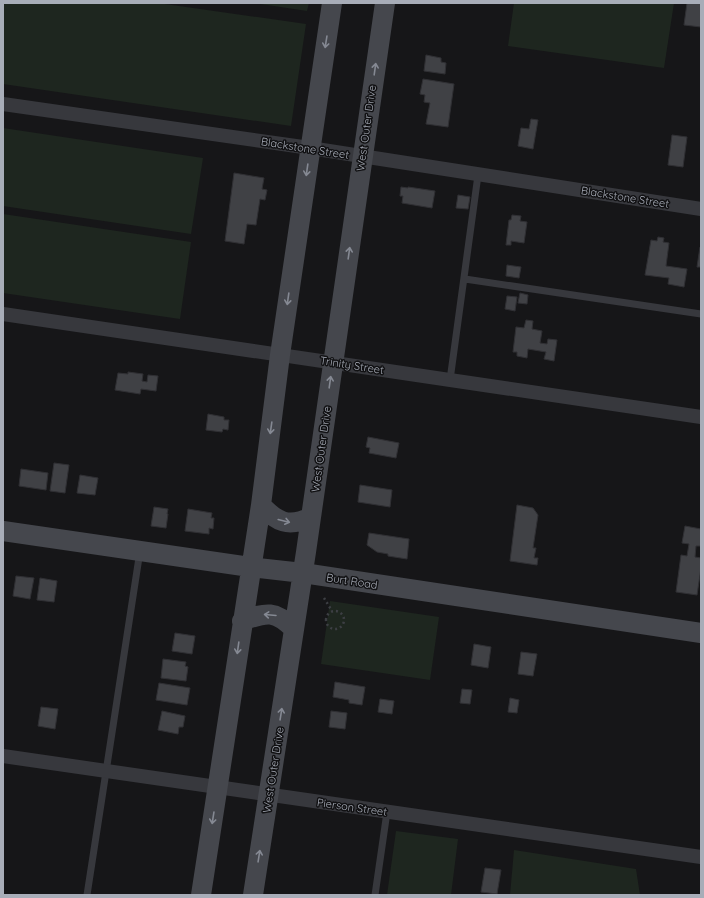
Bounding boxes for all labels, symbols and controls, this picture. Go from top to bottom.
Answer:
one-way arrow [322,35,330,48]
one-way arrow [371,63,379,76]
street label: West Outer Drive [353,84,379,172]
street label: Blackstone Street [260,134,350,162]
one-way arrow [303,163,311,176]
street label: Blackstone Street [580,183,670,211]
one-way arrow [345,247,353,260]
one-way arrow [284,292,292,305]
street label: Trinity Street [319,353,385,377]
one-way arrow [326,376,334,389]
street label: West Outer Drive [308,405,334,493]
one-way arrow [267,421,275,434]
one-way arrow [277,517,290,525]
street label: Burt Road [325,570,379,592]
one-way arrow [264,612,277,619]
one-way arrow [234,641,242,654]
one-way arrow [277,708,285,721]
street label: West Outer Drive [259,726,287,814]
street label: Pierson Street [316,795,388,819]
one-way arrow [209,811,217,824]
one-way arrow [255,850,263,863]

